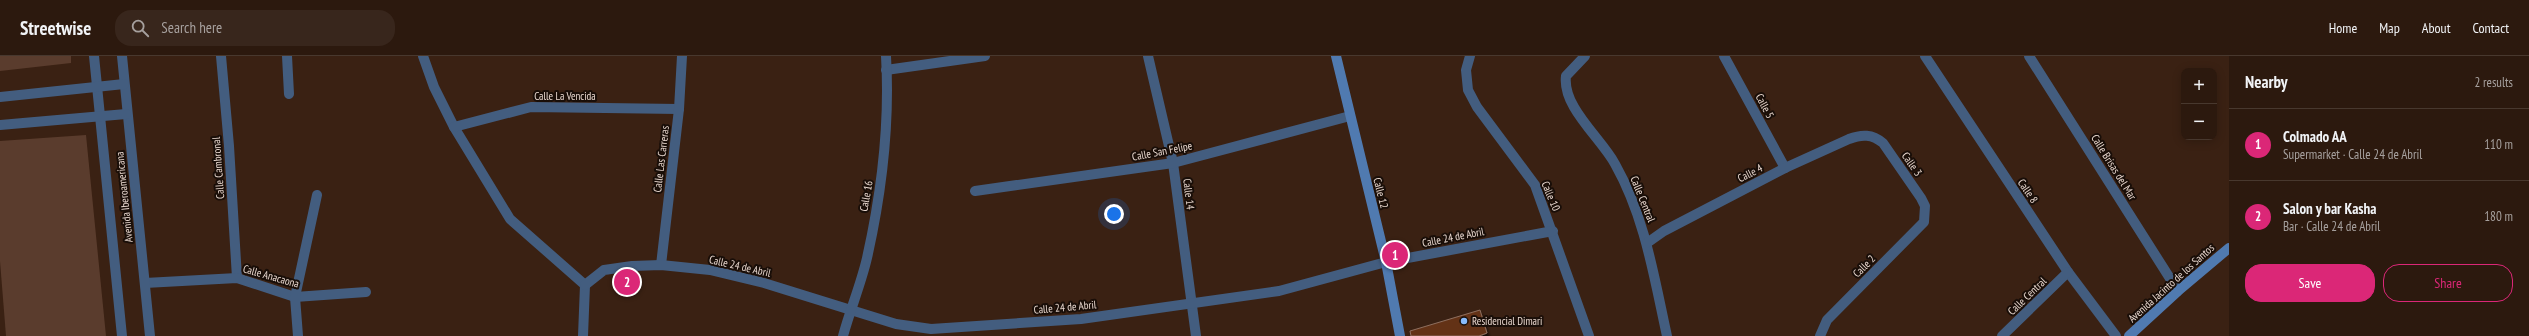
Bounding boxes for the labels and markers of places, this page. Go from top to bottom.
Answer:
pin: 1 [1382,240,1408,270]
pin: 2 [614,267,640,297]
place label: Residencial Dimari [1472,314,1542,328]
marker: Residencial Dimari [1459,316,1469,326]

